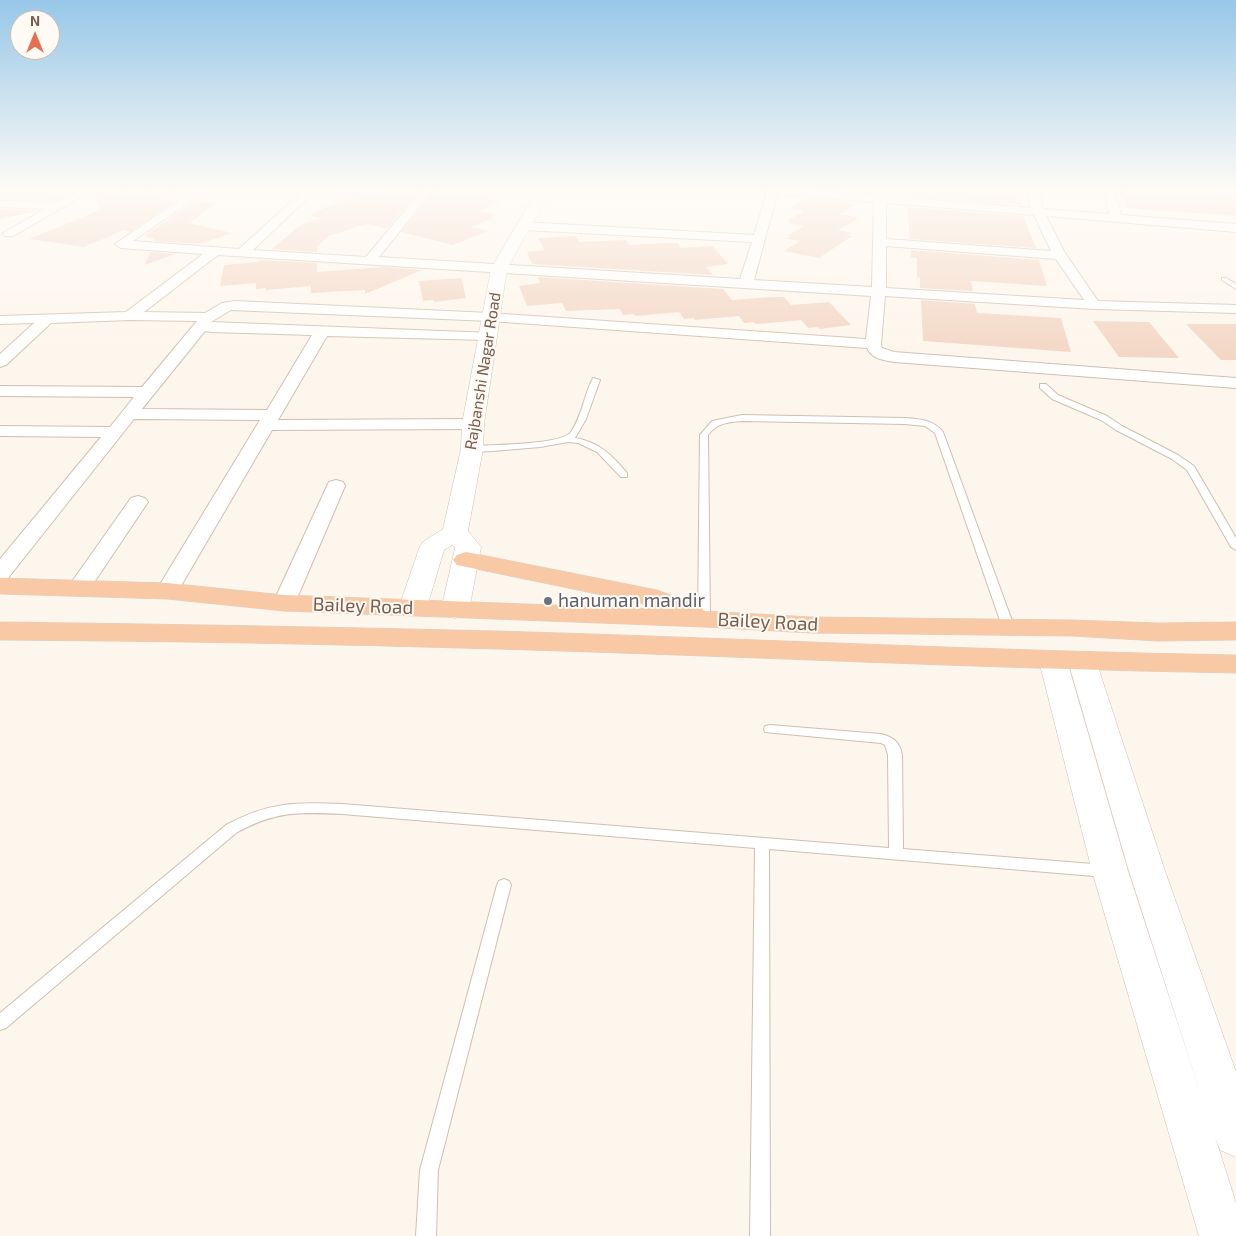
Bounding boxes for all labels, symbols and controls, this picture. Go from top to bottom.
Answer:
north arrow [10,10,60,60]
text: N [30,12,40,29]
street label: Rajbanshi Nagar Road [461,291,505,451]
place label: hanuman mandir [558,590,705,612]
street label: Bailey Road [312,593,414,619]
marker: hanuman mandir [542,595,554,607]
street label: Bailey Road [717,608,819,636]

